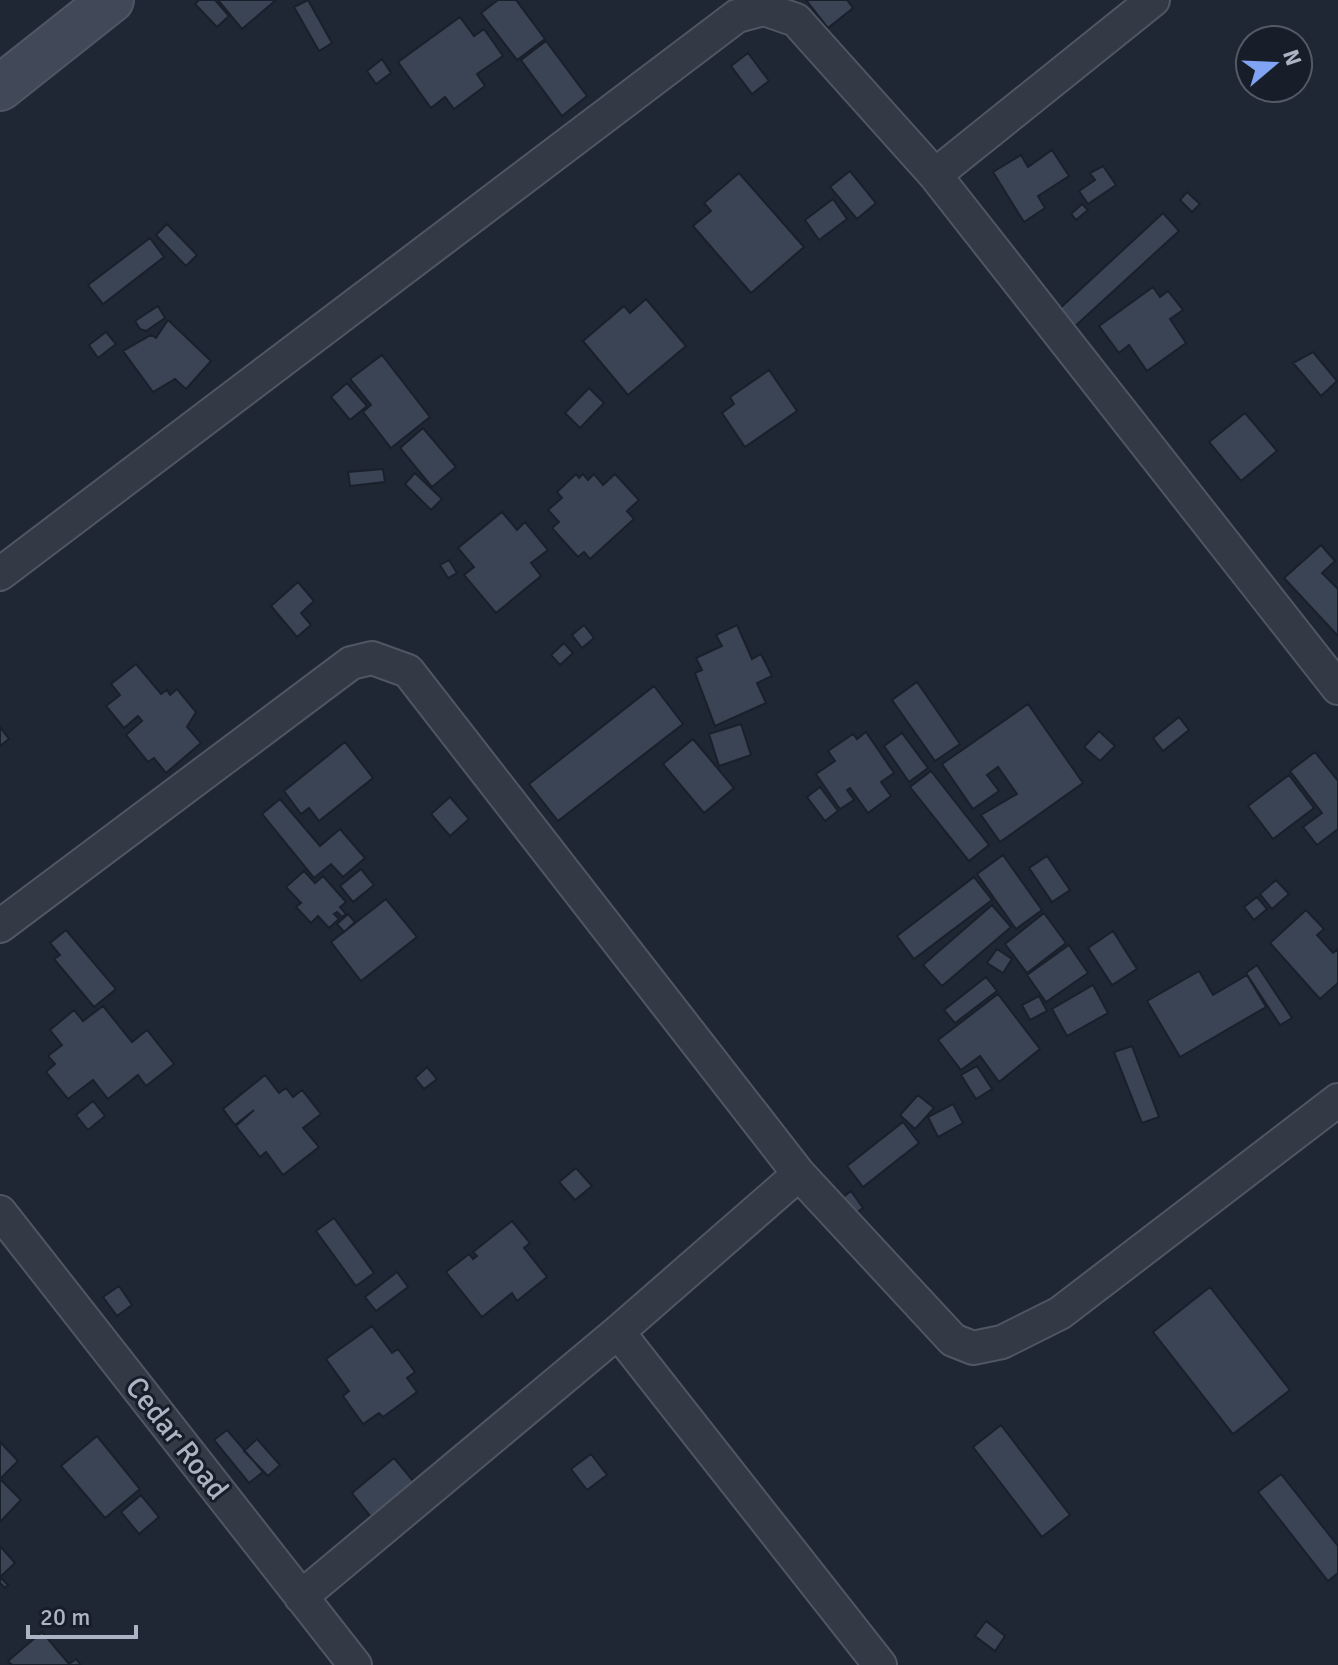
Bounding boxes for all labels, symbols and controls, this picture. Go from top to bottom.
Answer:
north arrow [1234,24,1314,104]
text: N [1277,46,1308,69]
street label: Cedar Road [117,1369,236,1507]
scale bar [28,1589,136,1639]
text: 20 m [40,1602,90,1632]

